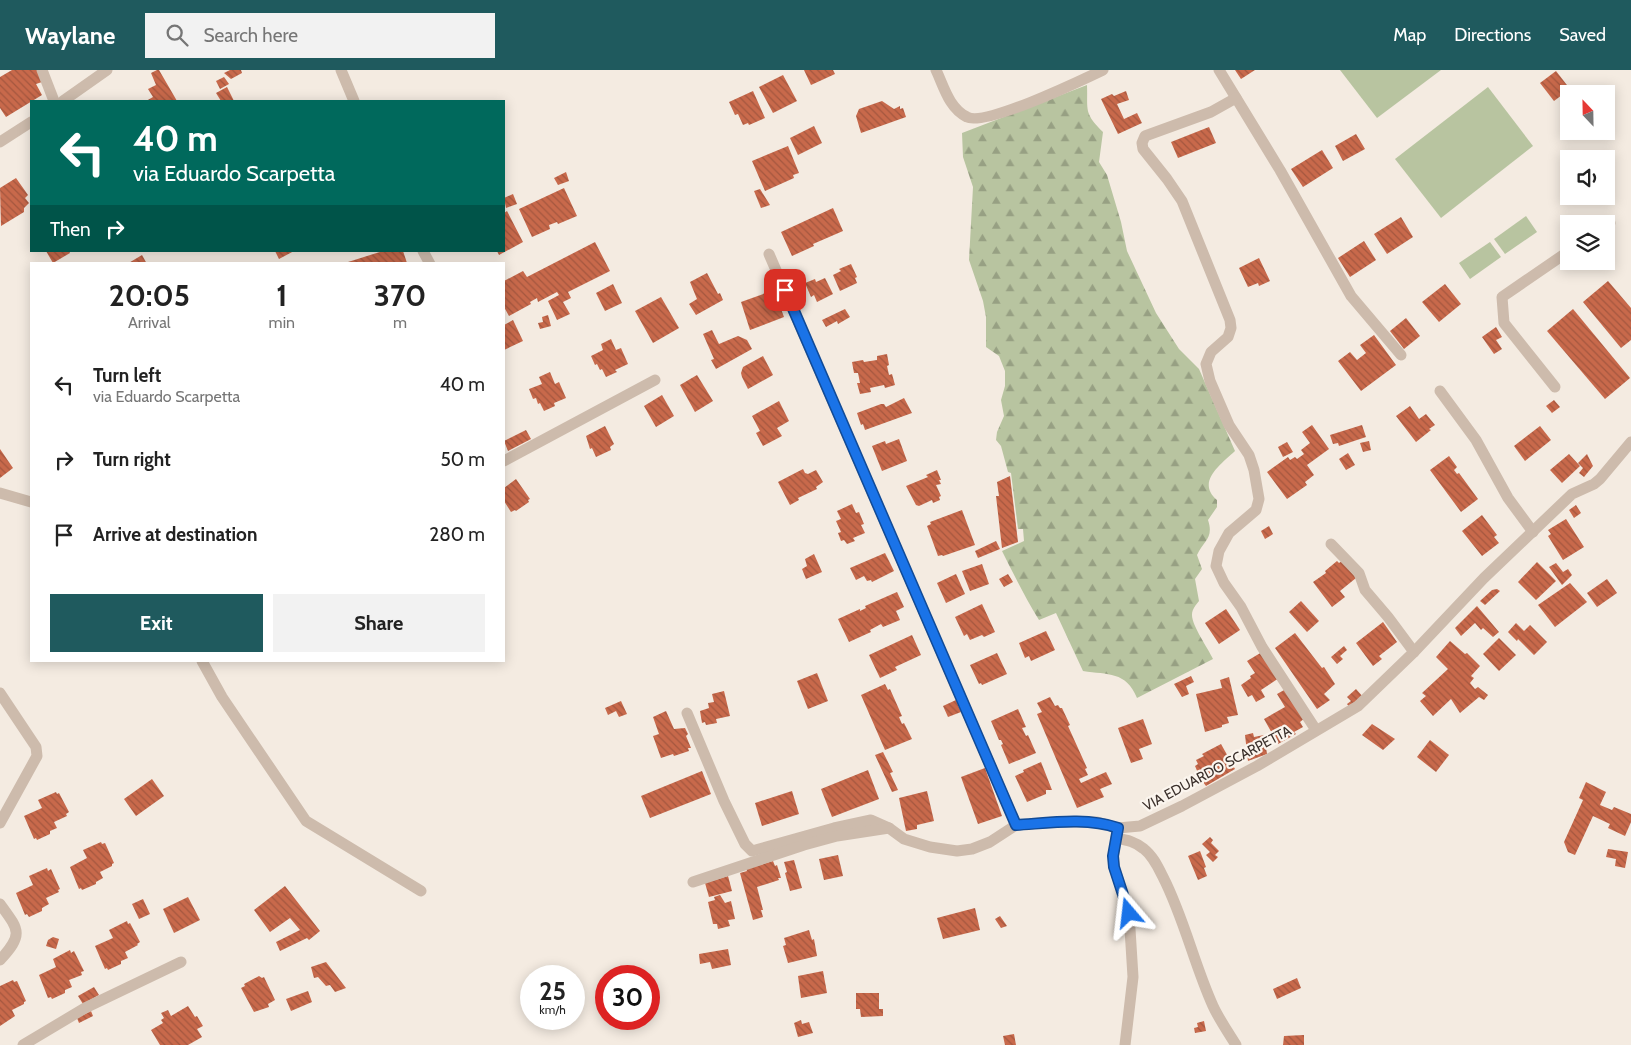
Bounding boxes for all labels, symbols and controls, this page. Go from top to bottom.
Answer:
search box [145,13,495,58]
text: Waylane [25,21,115,50]
icon: search [163,21,191,49]
text: Search here [203,24,298,47]
text: Map [1393,24,1426,46]
text: Directions [1454,24,1531,46]
text: Saved [1559,24,1606,46]
north arrow [1560,85,1615,140]
map controls [1560,85,1615,270]
text: 40 m [133,117,218,160]
icon: left [50,120,115,185]
button: sound [1560,150,1615,205]
text: via Eduardo Scarpetta [133,160,335,187]
icon: right [101,215,129,243]
button: layers [1560,215,1615,270]
text: Then [50,218,91,241]
pin [764,269,806,311]
icon: arrive [771,276,799,304]
text: 20:05 [109,277,190,314]
text: 1 [276,277,287,314]
text: 370 [374,277,426,314]
text: Arrival [128,313,171,332]
text: min [269,313,295,332]
text: m [393,313,407,332]
text: Turn left [93,364,161,387]
icon: left [50,371,78,399]
text: 40 m [440,373,485,396]
text: via Eduardo Scarpetta [93,387,240,406]
icon: right [50,446,78,474]
text: Turn right [93,448,171,471]
text: 50 m [441,448,485,471]
icon: arrive [50,521,78,549]
text: Arrive at destination [93,523,257,546]
text: 280 m [429,523,485,546]
button: Exit [50,594,263,652]
button: Share [273,594,485,652]
street label: VIA EDUARDO SCARPETTA [1140,721,1295,815]
position arrow [1102,886,1154,938]
speed limit sign: 30 [595,965,660,1030]
text: 25 [539,976,566,1006]
text: km/h [539,1002,566,1017]

